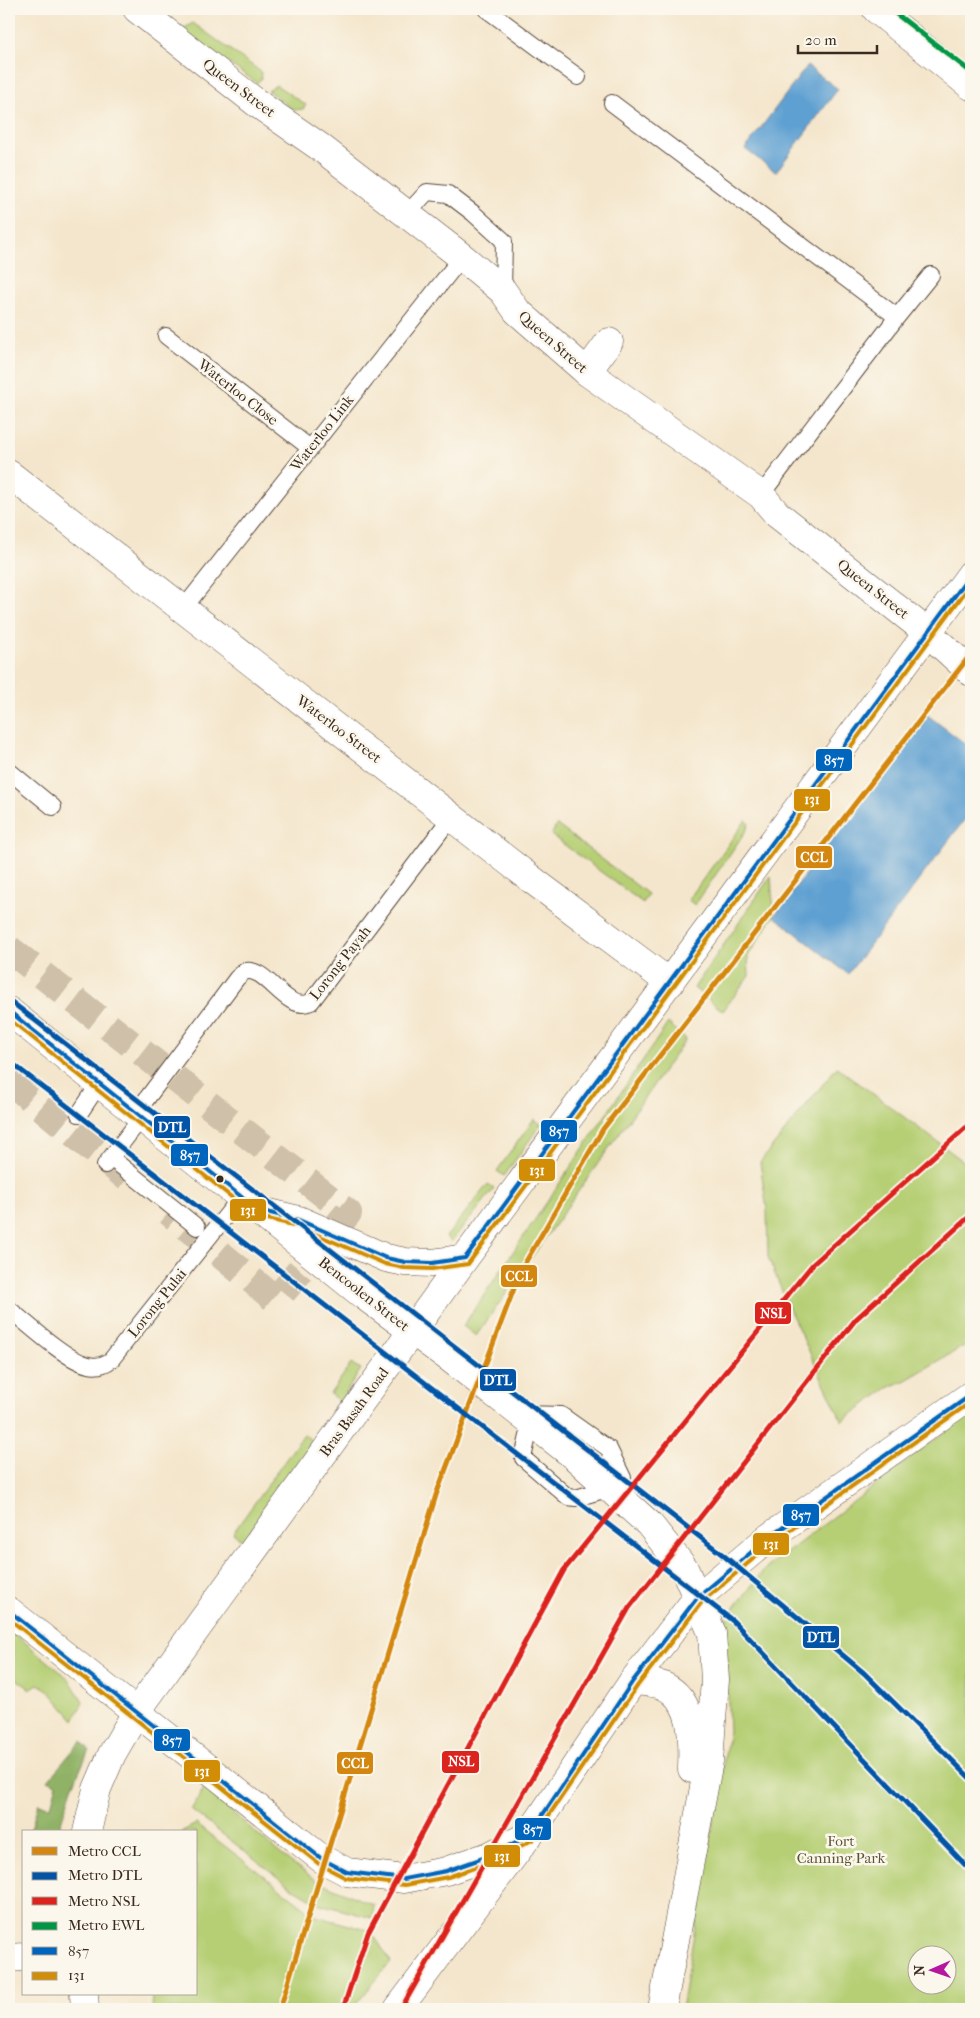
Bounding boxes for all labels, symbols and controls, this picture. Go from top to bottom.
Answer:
scale bar [798,22,876,54]
text: 20 m [805,31,837,49]
street label: Queen Street [199,55,279,122]
street label: Queen Street [515,307,592,378]
street label: Waterloo Close [194,354,282,429]
street label: Waterloo Link [286,391,358,476]
street label: Queen Street [833,555,913,623]
street label: Waterloo Street [292,691,386,767]
line badge: 857 [815,748,853,772]
text: 857 [824,752,844,769]
line badge: 131 [793,788,831,812]
text: 131 [804,791,820,808]
line badge: CCL [795,845,833,869]
text: CCL [800,849,828,866]
street label: Lorong Payah [305,922,375,1004]
line badge: DTL [153,1115,191,1139]
text: DTL [158,1119,187,1136]
line badge: 857 [540,1119,578,1143]
text: 857 [549,1123,569,1140]
line badge: 857 [170,1143,209,1167]
text: 857 [180,1147,200,1164]
line badge: 131 [518,1158,556,1182]
text: 131 [529,1162,545,1179]
unlabelled marker [215,1174,225,1184]
line badge: 131 [229,1198,267,1222]
text: 131 [240,1202,256,1219]
street label: Bencoolen Street [315,1253,414,1335]
street label: Lorong Pulai [124,1264,191,1341]
line badge: CCL [500,1264,538,1288]
text: CCL [505,1268,533,1285]
line badge: NSL [754,1301,792,1325]
text: NSL [760,1305,787,1322]
street label: Bras Basah Road [316,1363,393,1460]
line badge: DTL [479,1368,517,1392]
text: DTL [484,1372,513,1389]
line badge: 857 [782,1503,820,1527]
text: 857 [791,1507,811,1524]
line badge: 131 [752,1532,790,1556]
text: 131 [763,1536,779,1553]
line badge: DTL [802,1625,840,1649]
text: DTL [807,1629,836,1646]
line badge: 857 [153,1728,191,1752]
text: 857 [162,1732,182,1749]
line badge: NSL [441,1750,480,1774]
line badge: CCL [336,1751,374,1775]
text: NSL [448,1753,475,1770]
text: CCL [341,1755,369,1772]
line badge: 131 [183,1759,221,1783]
text: 131 [194,1763,210,1780]
line badge: 857 [514,1817,552,1841]
text: 857 [523,1821,543,1838]
legend [22,1830,198,1996]
park label: Fort Canning Park [797,1832,886,1867]
text: Metro CCL [68,1842,141,1860]
line badge: 131 [483,1844,521,1868]
text: 131 [494,1848,510,1865]
text: Metro DTL [68,1866,142,1884]
text: Metro NSL [68,1892,140,1910]
text: Metro EWL [68,1916,144,1934]
text: 857 [68,1942,89,1960]
north arrow [908,1946,958,1996]
text: N [911,1964,928,1976]
text: 131 [68,1966,85,1984]

